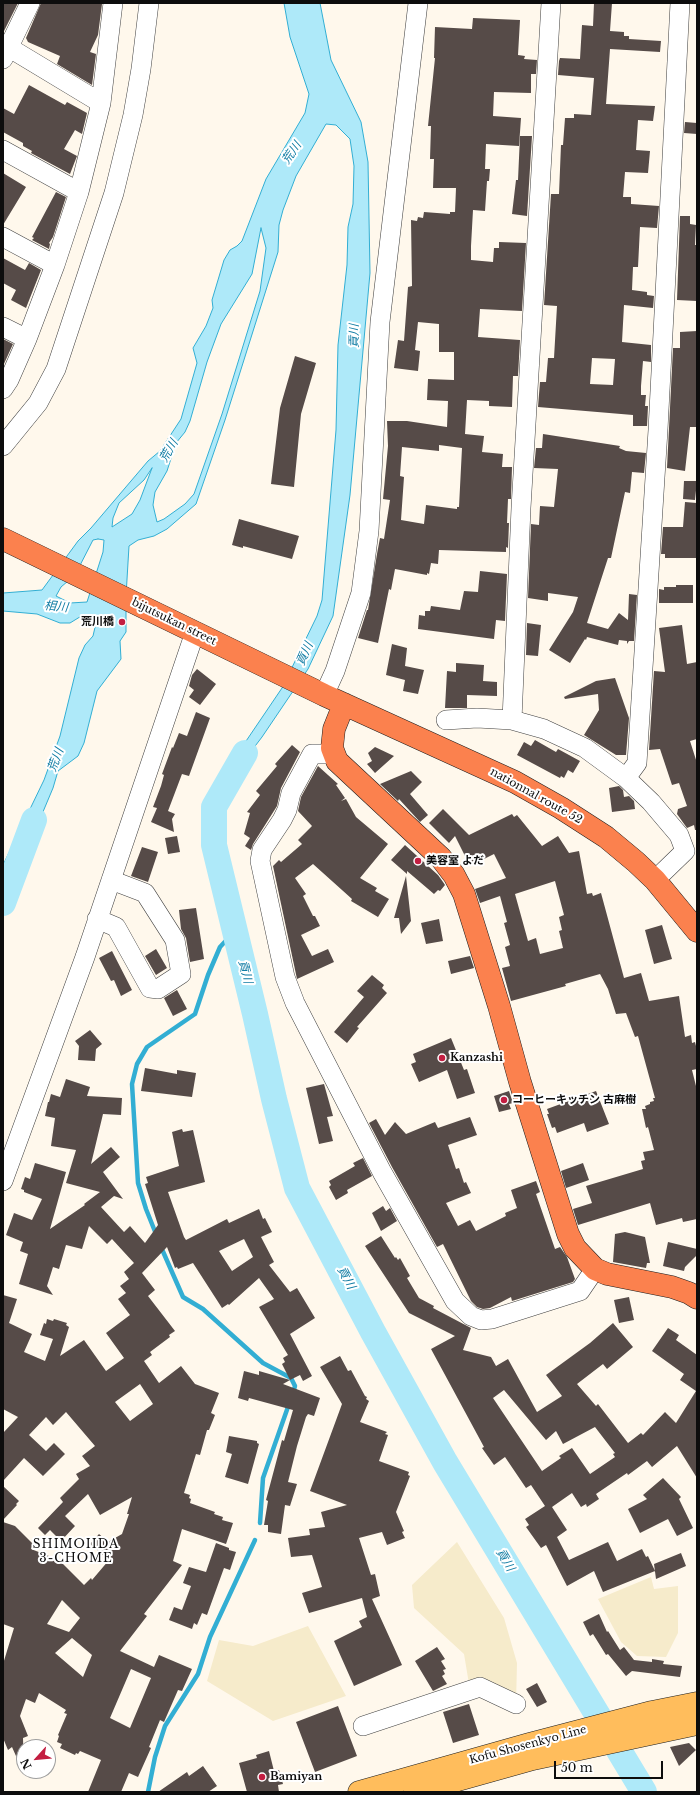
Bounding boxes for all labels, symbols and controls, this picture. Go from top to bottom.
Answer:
water label: 荒川 [279,139,305,167]
water label: 貢川 [348,324,362,348]
water label: 荒川 [157,437,181,465]
street label: bijutsukan street [129,596,219,648]
water label: 相川 [43,599,69,615]
place label: 荒川橋 [81,615,114,629]
marker: 荒川橋 [117,617,127,627]
water label: 貢川 [294,640,316,668]
water label: 荒川 [45,746,67,774]
street label: nationnal route 52 [488,765,584,827]
place label: 美容室 よだ [426,854,484,868]
marker: 美容室 よだ [413,856,423,866]
water label: 貢川 [235,959,255,985]
place label: Kanzashi [450,1051,503,1065]
marker: Kanzashi [437,1053,447,1063]
place label: コーヒーキッチン 古麻樹 [512,1093,636,1107]
marker: コーヒーキッチン 古麻樹 [499,1095,509,1105]
water label: 貢川 [334,1264,358,1292]
district label: SHIMOIIDA 3-CHOME [33,1538,119,1566]
water label: 貢川 [493,1546,517,1574]
street label: Kofu Shosenkyo Line [468,1723,588,1767]
north arrow [16,1739,56,1779]
scale bar [556,1753,665,1779]
text: N [18,1756,35,1772]
text: 50 m [561,1760,593,1775]
place label: Bamiyan [270,1770,322,1784]
marker: Bamiyan [257,1772,267,1782]

